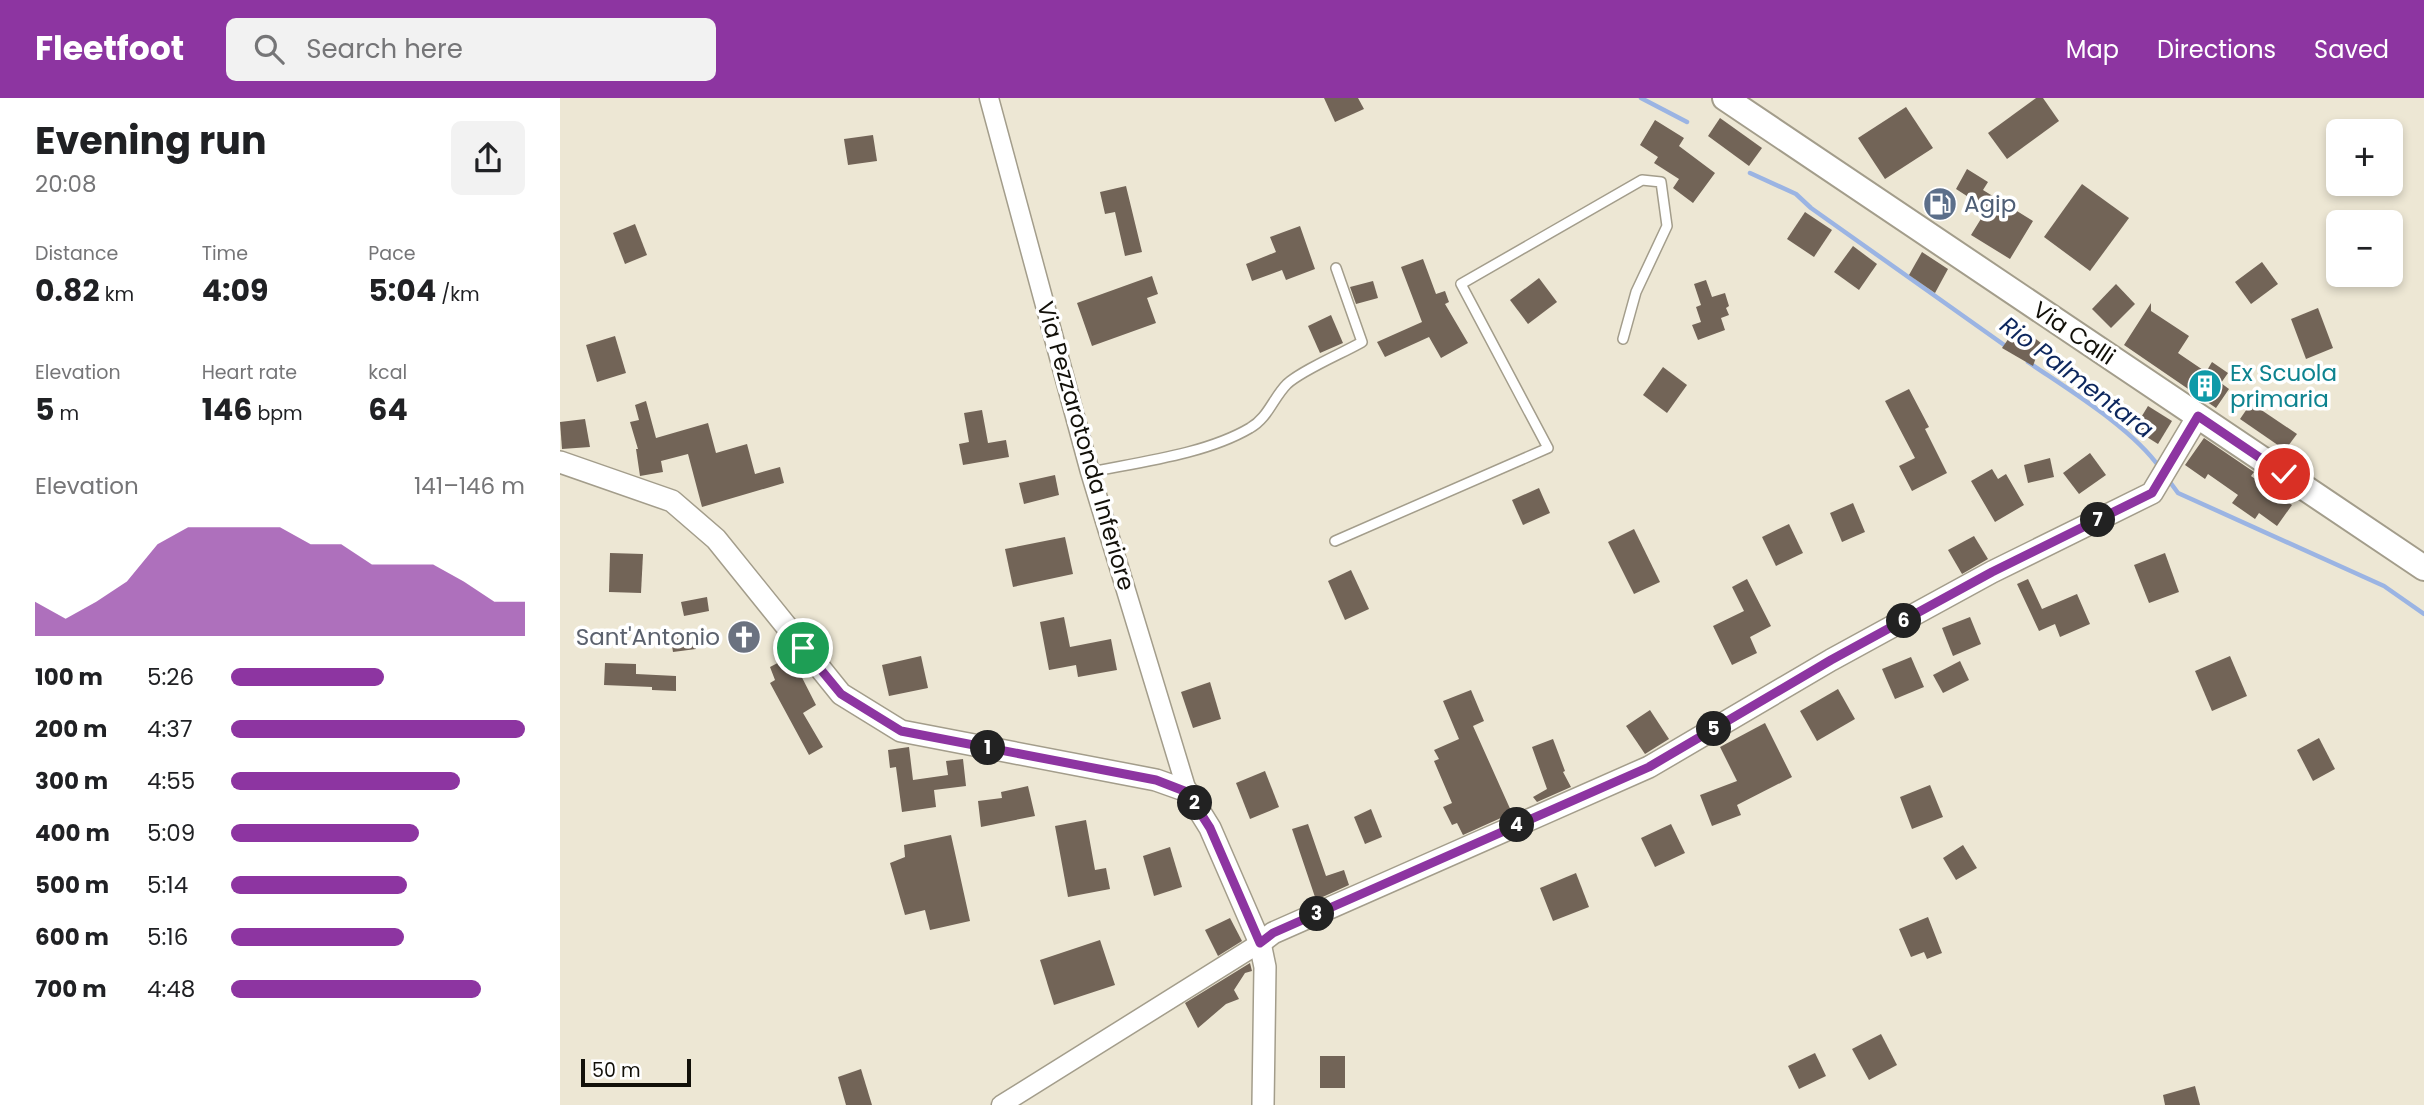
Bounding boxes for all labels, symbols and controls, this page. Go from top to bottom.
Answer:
search box [226,18,716,81]
text: Fleetfoot [35,25,184,72]
icon: search [250,30,288,68]
text: Search here [306,31,463,67]
text: Map [2066,33,2119,66]
text: Directions [2157,33,2276,66]
text: Saved [2314,33,2389,66]
text: Evening run [35,114,267,167]
map controls [2326,119,2403,287]
button: + [2326,119,2403,196]
button: share [451,121,525,195]
text: 20:08 [35,168,97,200]
fuel station icon: Agip [1921,185,1959,223]
place label: Agip [1964,188,2016,220]
button: − [2326,210,2403,287]
text: Distance [35,240,118,267]
text: Time [202,240,248,267]
text: Pace [368,240,416,267]
text: 0.82 [35,269,100,312]
text: 4:09 [202,269,269,312]
text: 5:04 [368,269,436,312]
text: km [100,281,134,308]
text: /km [436,281,480,308]
street label: Via Calli [2026,294,2122,372]
street label: Via Pezzarotonda Inferiore [1029,298,1143,594]
water label: Rio Palmentara [1994,308,2160,446]
place label: Ex Scuola primaria [2230,357,2337,415]
text: Elevation [35,359,121,386]
text: Heart rate [202,359,297,386]
text: kcal [368,359,407,386]
building icon: Ex Scuola primaria [2186,367,2224,405]
text: 5 [35,388,55,431]
text: 146 [202,388,252,431]
text: 64 [368,388,408,431]
text: m [55,400,79,427]
text: bpm [252,400,303,427]
pin [2254,444,2314,504]
icon: check [2265,455,2303,493]
text: Elevation [35,470,139,502]
text: 141–146 m [414,470,525,502]
pin: 7 [2080,502,2116,538]
text: 7 [2092,506,2103,533]
pin: 6 [1886,603,1922,638]
text: 6 [1897,607,1910,634]
church icon: Sant'Antonio [725,618,763,656]
pin [773,618,833,678]
place label: Sant'Antonio [576,621,720,653]
icon: arrive [784,629,822,667]
text: 100 m [35,661,103,693]
text: 5:26 [147,661,194,693]
pin: 5 [1696,712,1732,746]
text: 200 m [35,713,107,745]
text: 4:37 [147,713,192,745]
text: 5 [1707,715,1720,742]
pin: 1 [970,730,1006,766]
text: 1 [984,734,991,761]
text: 300 m [35,765,108,797]
text: 4:55 [147,765,195,797]
pin: 2 [1178,786,1212,820]
text: 2 [1189,789,1200,816]
pin: 4 [1500,808,1534,842]
text: 4 [1510,811,1523,838]
text: 400 m [35,817,110,849]
text: 5:09 [147,817,195,849]
text: 500 m [35,869,109,901]
text: 5:14 [147,869,188,901]
pin: 3 [1300,896,1334,932]
text: 3 [1311,900,1322,927]
text: 600 m [35,921,109,953]
text: 5:16 [147,921,188,953]
text: 700 m [35,973,107,1005]
text: 4:48 [147,973,195,1005]
scale bar [581,1056,691,1088]
text: 50 m [592,1057,641,1084]

